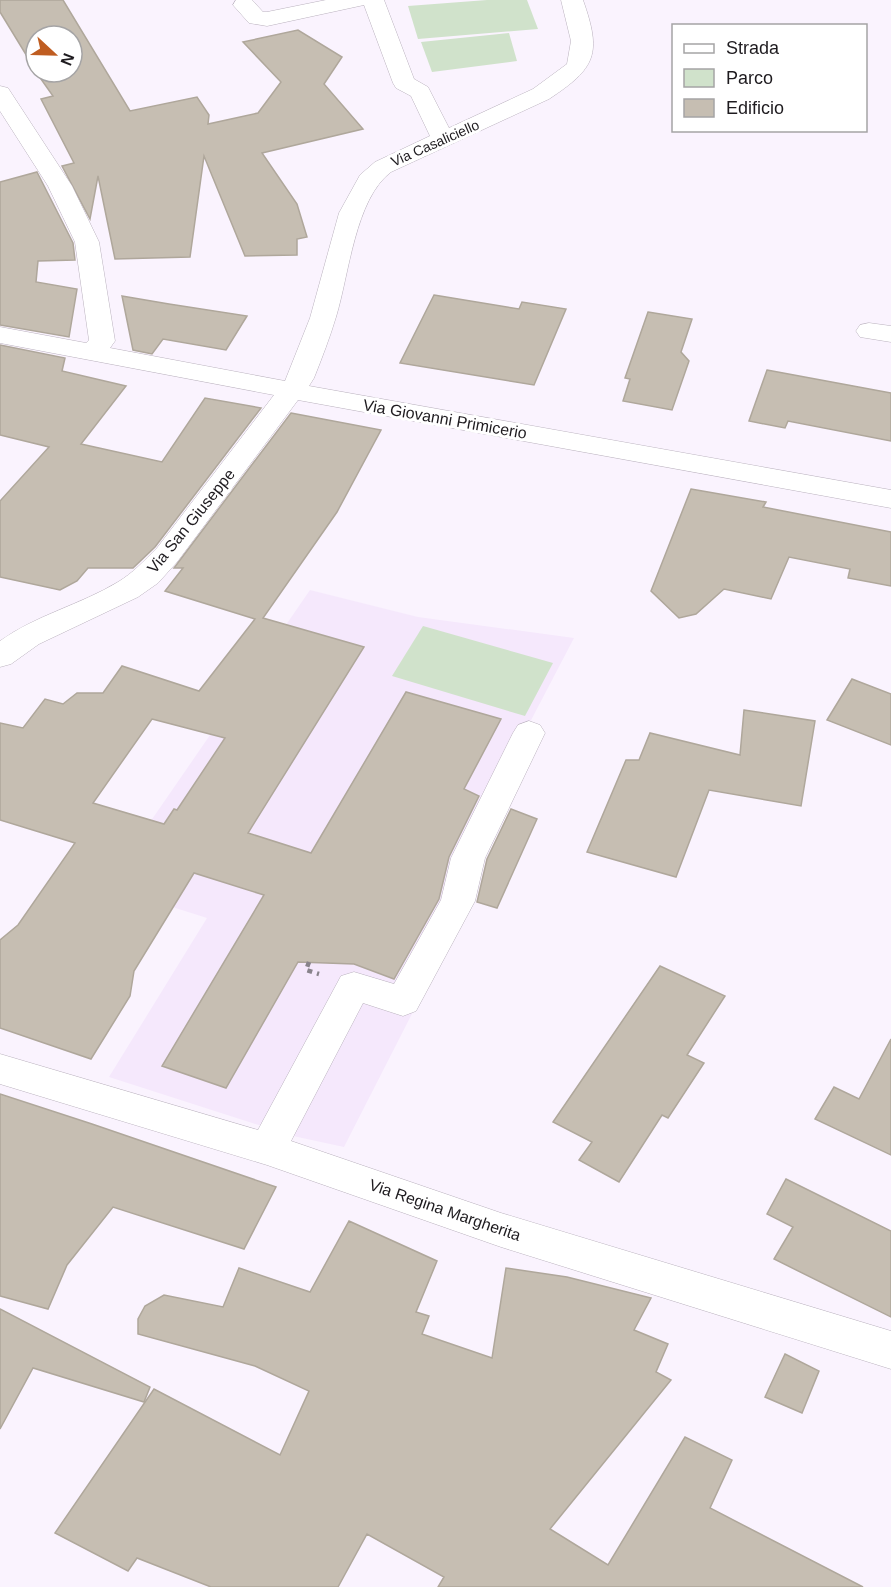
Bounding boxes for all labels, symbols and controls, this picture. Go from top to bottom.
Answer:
north arrow [24,24,84,84]
legend [672,24,867,132]
text: Strada [726,38,780,58]
text: N [57,51,77,68]
text: Parco [726,68,773,88]
text: Edificio [726,98,784,118]
street label: Via Casaliciello [388,116,482,170]
street label: Via Giovanni Primicerio [362,396,528,442]
street label: Via San Giuseppe [144,466,238,576]
street label: Via Regina Margherita [367,1176,523,1244]

